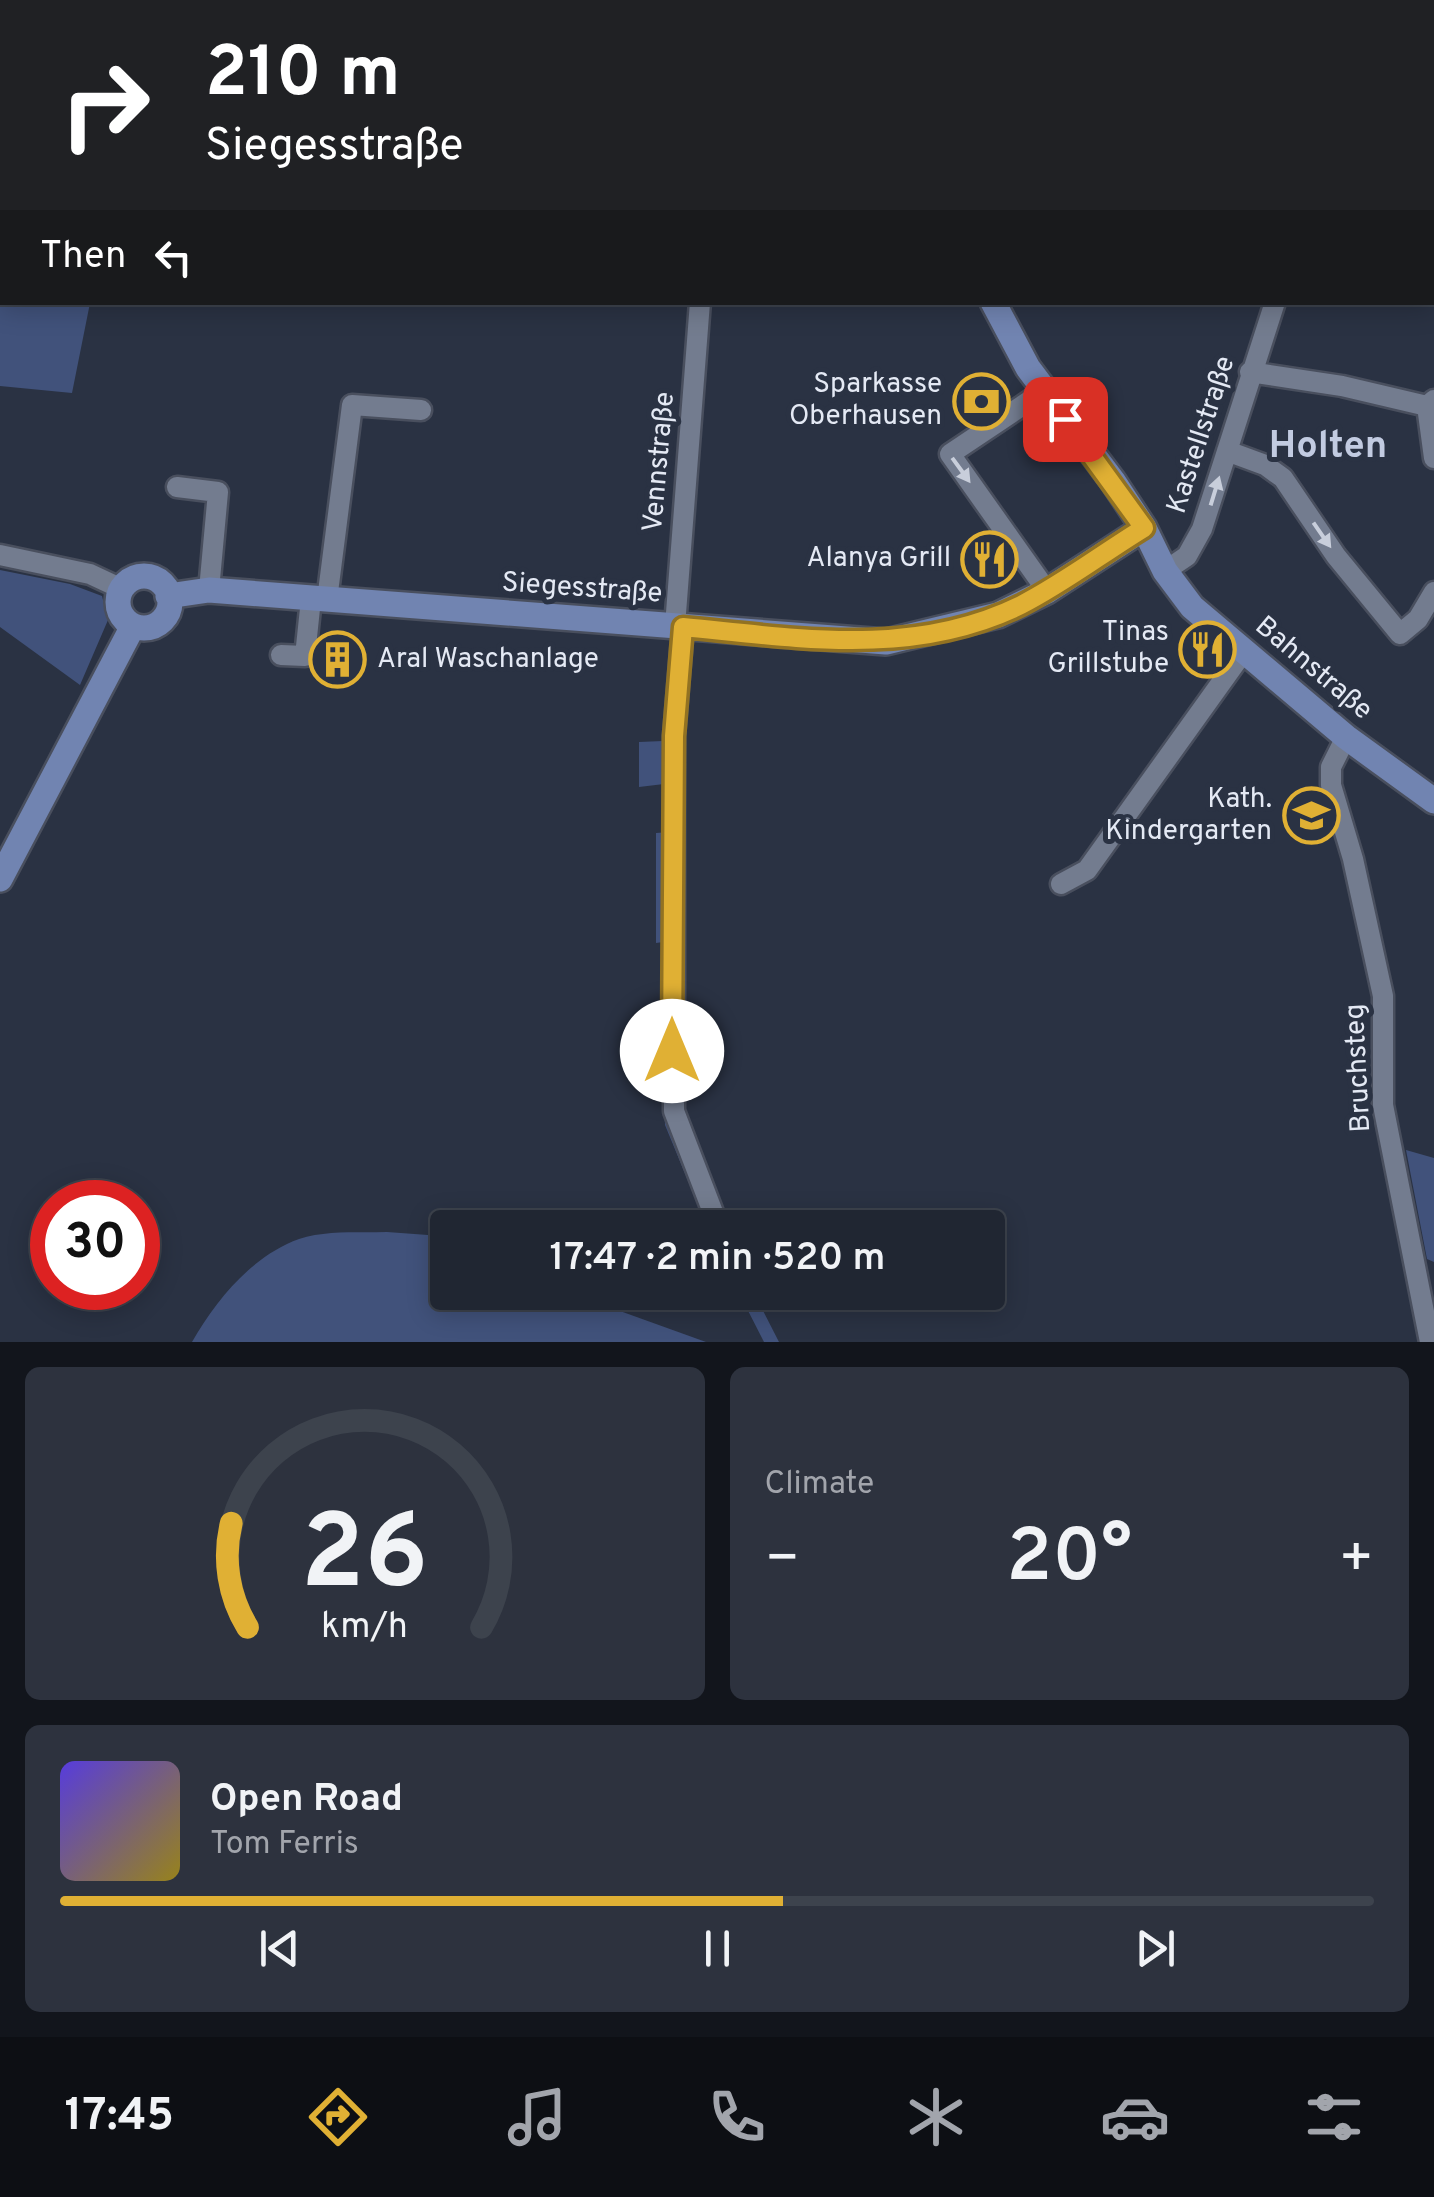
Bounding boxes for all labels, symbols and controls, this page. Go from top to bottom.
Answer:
text: 210 m [205,32,401,121]
icon: right [40,40,170,170]
text: Siegesstraße [205,119,464,176]
icon: left [146,230,201,285]
text: Then [40,233,126,282]
street label: Kastellstraße [1160,352,1244,518]
place label: Sparkasse Oberhausen [789,367,942,435]
bank icon: Sparkasse Oberhausen [951,371,1011,431]
pin [1023,377,1108,462]
street label: Vennstraße [636,390,684,534]
icon: arrive [1038,392,1093,447]
district label: Holten [1269,423,1387,472]
one-way arrow [950,456,970,483]
one-way arrow [1208,476,1223,506]
one-way arrow [1312,522,1331,549]
restaurant icon: Alanya Grill [960,529,1020,589]
place label: Alanya Grill [806,541,951,577]
street label: Siegesstraße [500,565,664,613]
street label: Bahnstraße [1247,609,1379,729]
place label: Tinas Grillstube [1047,615,1169,683]
restaurant icon: Tinas Grillstube [1178,619,1238,679]
building icon: Aral Waschanlage [308,630,368,690]
place label: Aral Waschanlage [377,642,599,678]
place label: Kath. Kindergarten [1105,782,1272,850]
school or university icon: Kath. Kindergarten [1281,786,1341,846]
position arrow [620,999,724,1103]
street label: Bruchsteg [1338,1003,1380,1133]
speed limit sign: 30 [30,1180,160,1310]
text: 17:47 · 2 min · 520 m [550,1235,886,1284]
text: Climate [765,1465,874,1505]
text: 26 [301,1493,429,1625]
text: 20° [1006,1513,1132,1608]
text: − [765,1526,800,1596]
text: + [1339,1526,1374,1596]
text: km/h [321,1605,408,1651]
text: Open Road [210,1776,403,1825]
text: Tom Ferris [210,1825,359,1865]
icon: previous [252,1921,307,1976]
icon: pause [690,1921,745,1976]
icon: next [1128,1921,1183,1976]
icon: directions [303,2082,373,2152]
icon: music [502,2082,572,2152]
icon: phone [702,2082,772,2152]
icon: climate [901,2082,971,2152]
icon: car [1100,2082,1170,2152]
icon: filters [1299,2082,1369,2152]
text: 17:45 [65,2089,174,2146]

